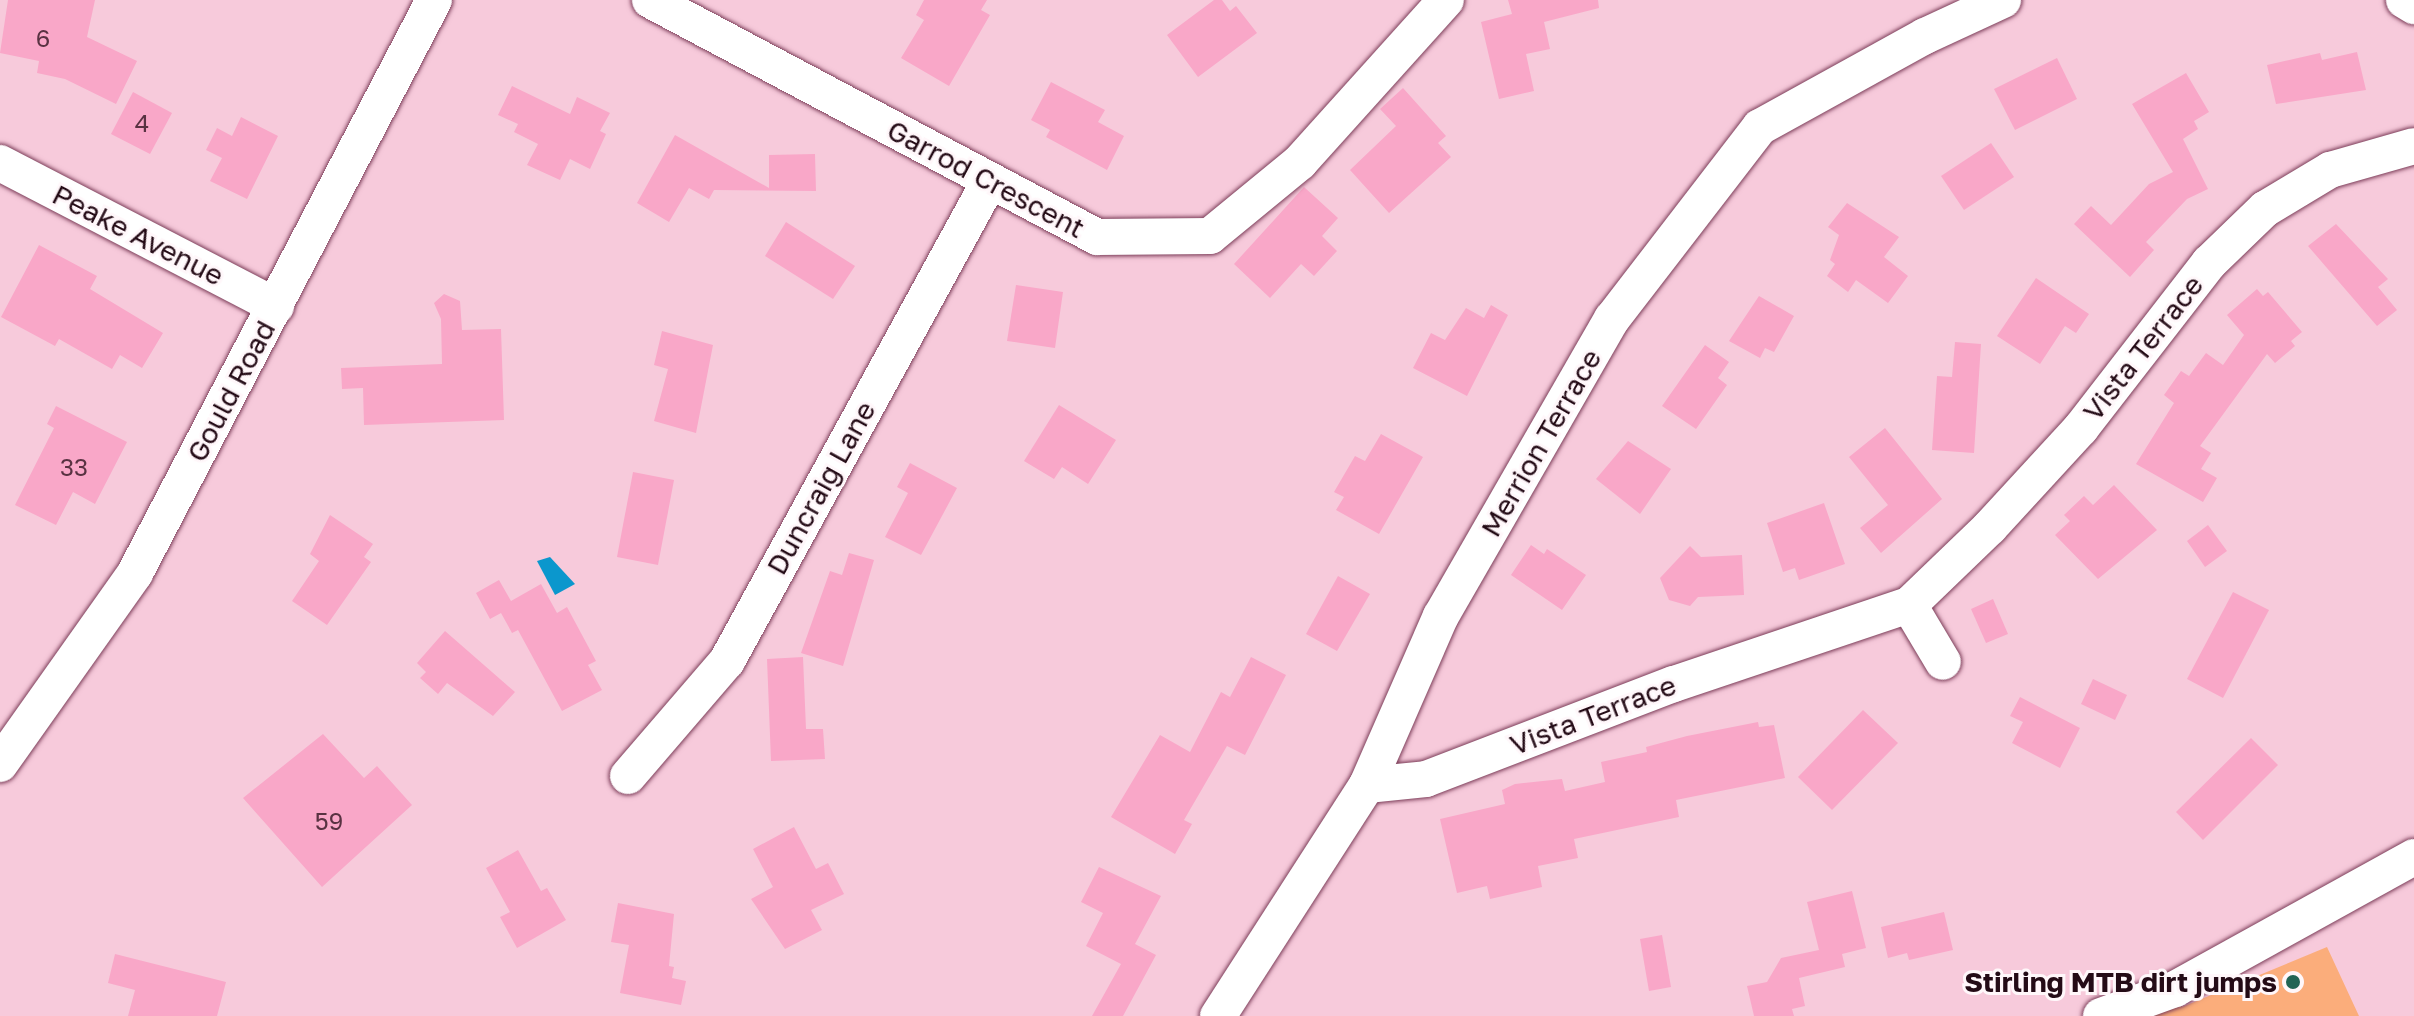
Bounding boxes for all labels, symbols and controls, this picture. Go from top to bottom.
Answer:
house number: 6 [36,24,50,52]
house number: 4 [135,109,149,137]
street label: Garrod Crescent [882,113,1090,245]
street label: Peake Avenue [47,177,229,293]
street label: Vista Terrace [2076,269,2210,427]
street label: Gould Road [180,315,282,467]
street label: Merrion Terrace [1474,343,1608,543]
street label: Duncraig Lane [760,396,882,580]
house number: 33 [60,453,88,481]
street label: Vista Terrace [1505,668,1681,762]
house number: 59 [315,807,343,835]
place label: Stirling MTB dirt jumps [1964,965,2277,999]
marker: Stirling MTB dirt jumps [2284,973,2302,991]

